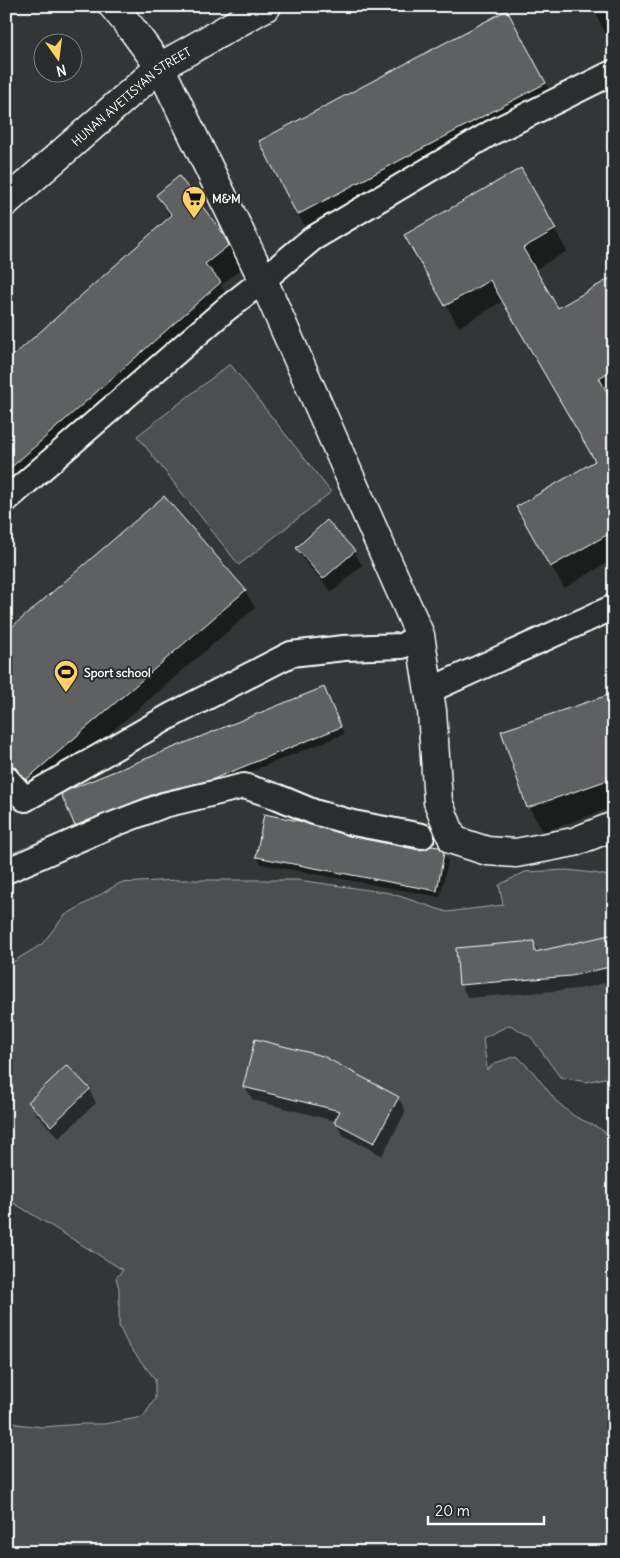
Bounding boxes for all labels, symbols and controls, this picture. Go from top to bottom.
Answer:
north arrow [32,32,82,82]
street label: HUNAN AVETISYAN STREET [68,44,193,149]
text: N [54,61,68,81]
supermarket icon: M&M [181,185,207,219]
place label: M&M [212,191,241,206]
sports icon: Sport school [53,659,79,693]
place label: Sport school [84,665,151,681]
scale bar [428,1493,544,1525]
text: 20 m [435,1501,470,1520]

